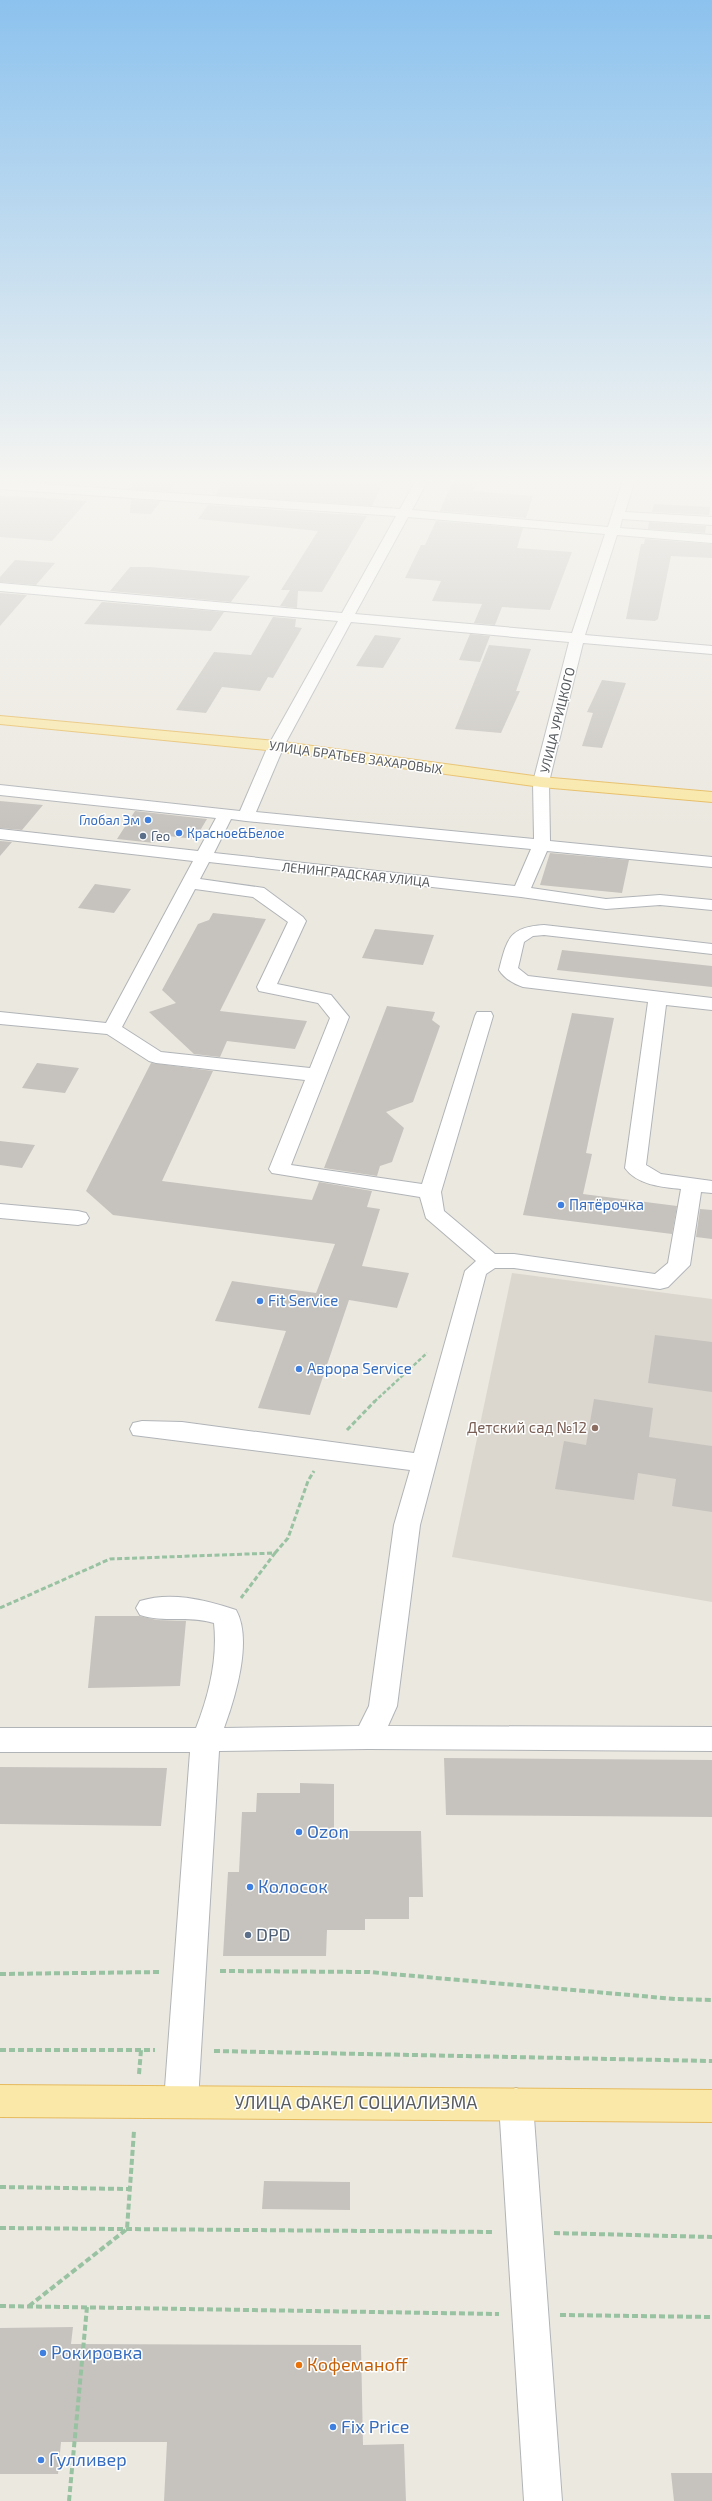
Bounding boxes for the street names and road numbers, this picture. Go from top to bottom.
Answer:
street label: УЛИЦА УРИЦКОГО [536,665,578,775]
street label: УЛИЦА БРАТЬЕВ ЗАХАРОВЫХ [268,737,444,777]
street label: ЛЕНИНГРАДСКАЯ УЛИЦА [281,858,431,890]
street label: УЛИЦА ФАКЕЛ СОЦИАЛИЗМА [235,2091,478,2113]

